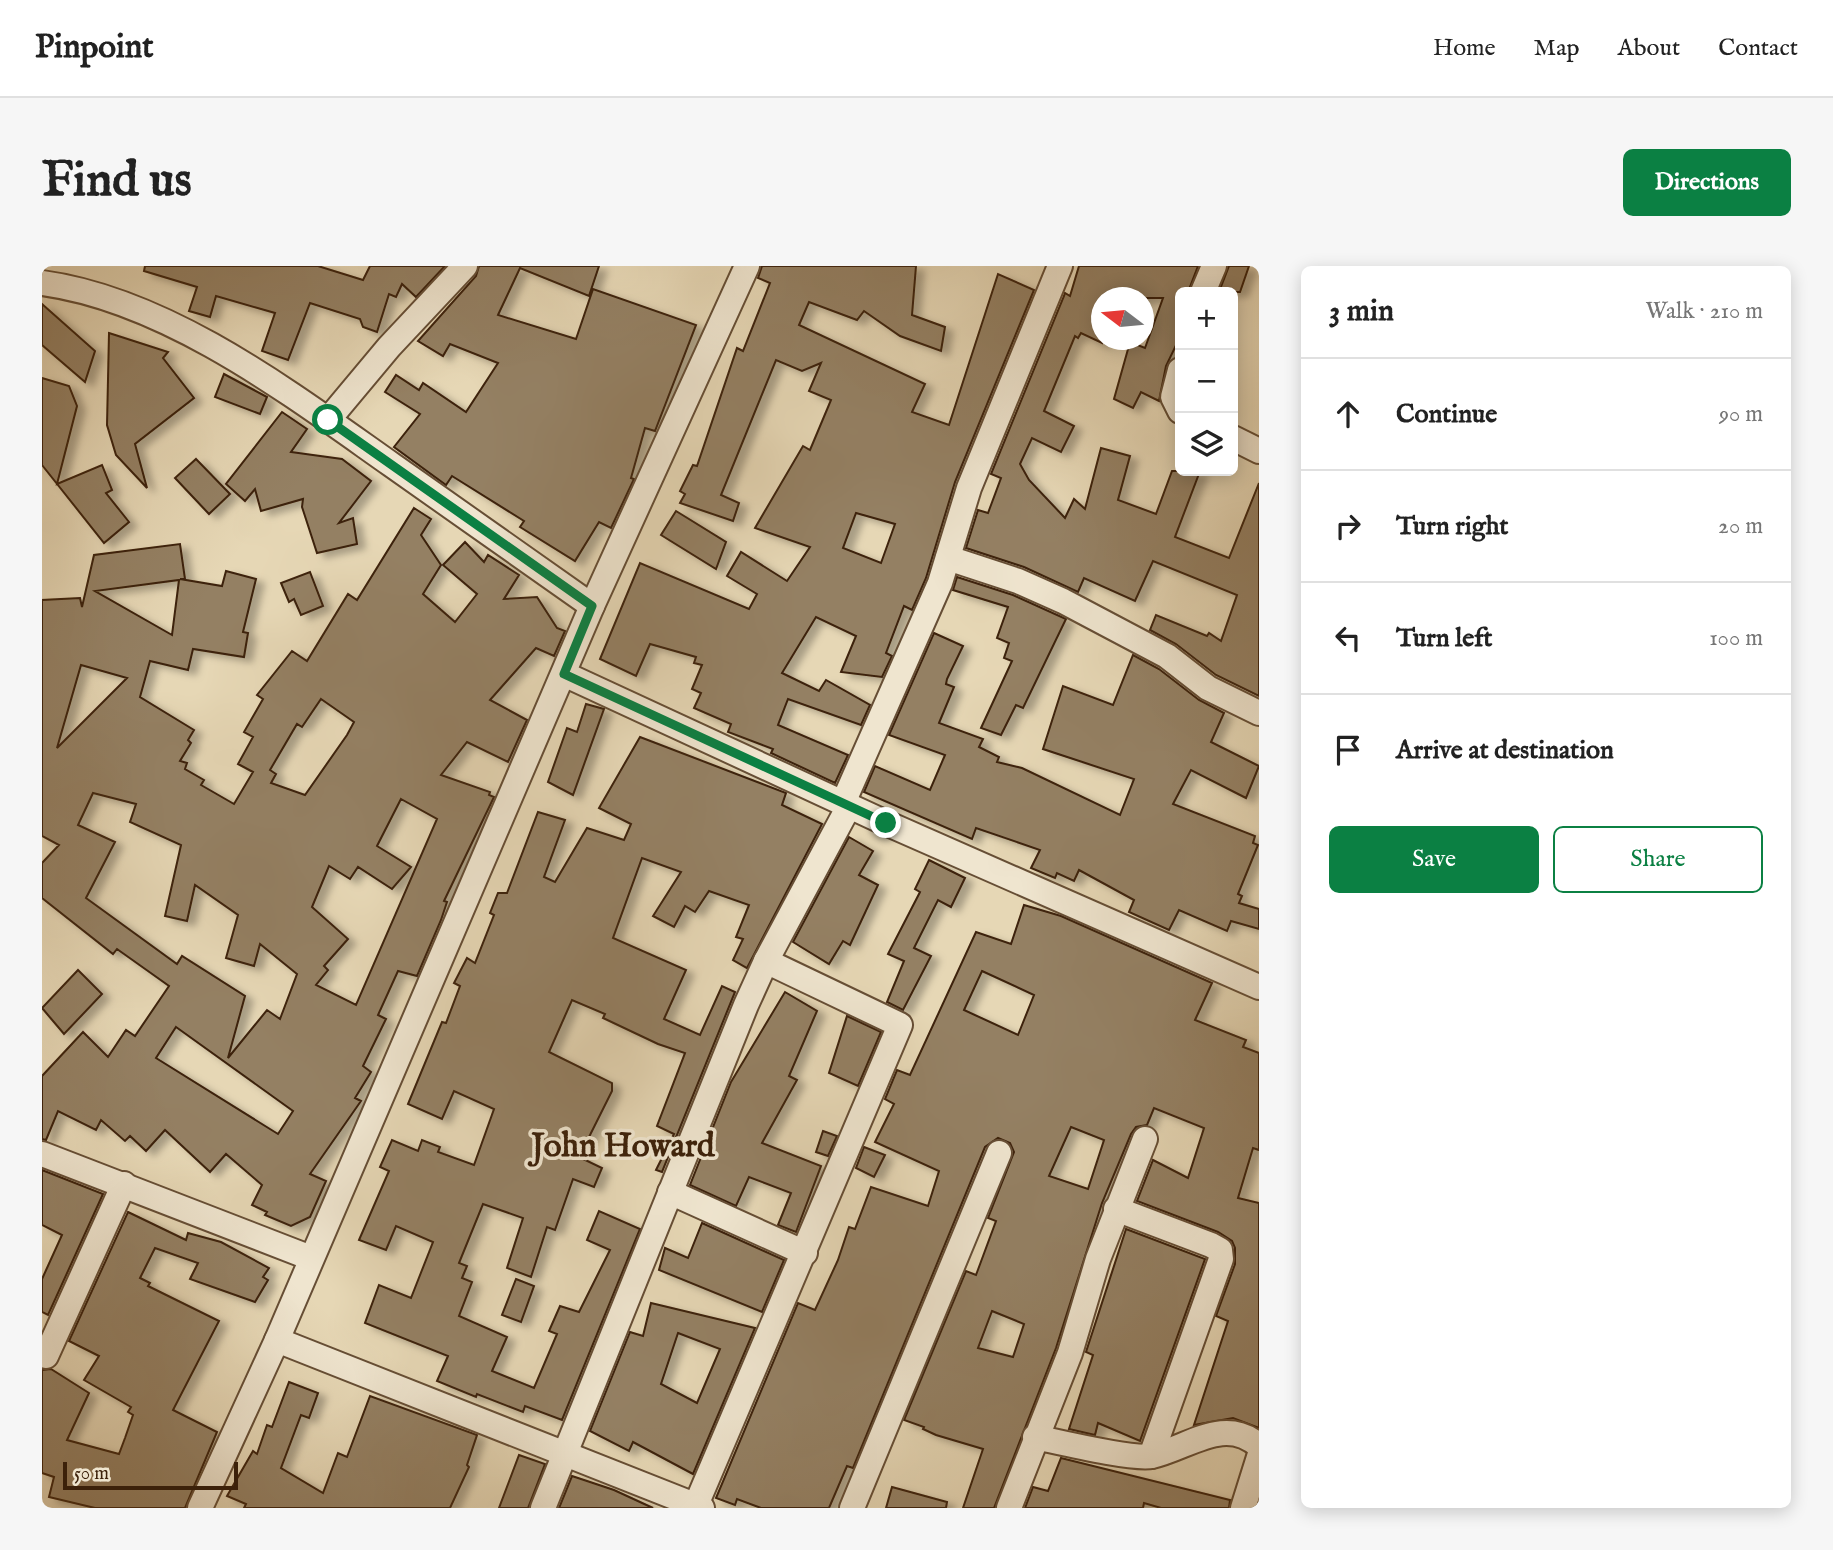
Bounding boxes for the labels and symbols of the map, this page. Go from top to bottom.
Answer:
north arrow [1091,287,1154,350]
route start [312,404,343,435]
route end [870,807,901,838]
district label: John Howard [527,1126,716,1168]
scale bar [63,1459,238,1491]

